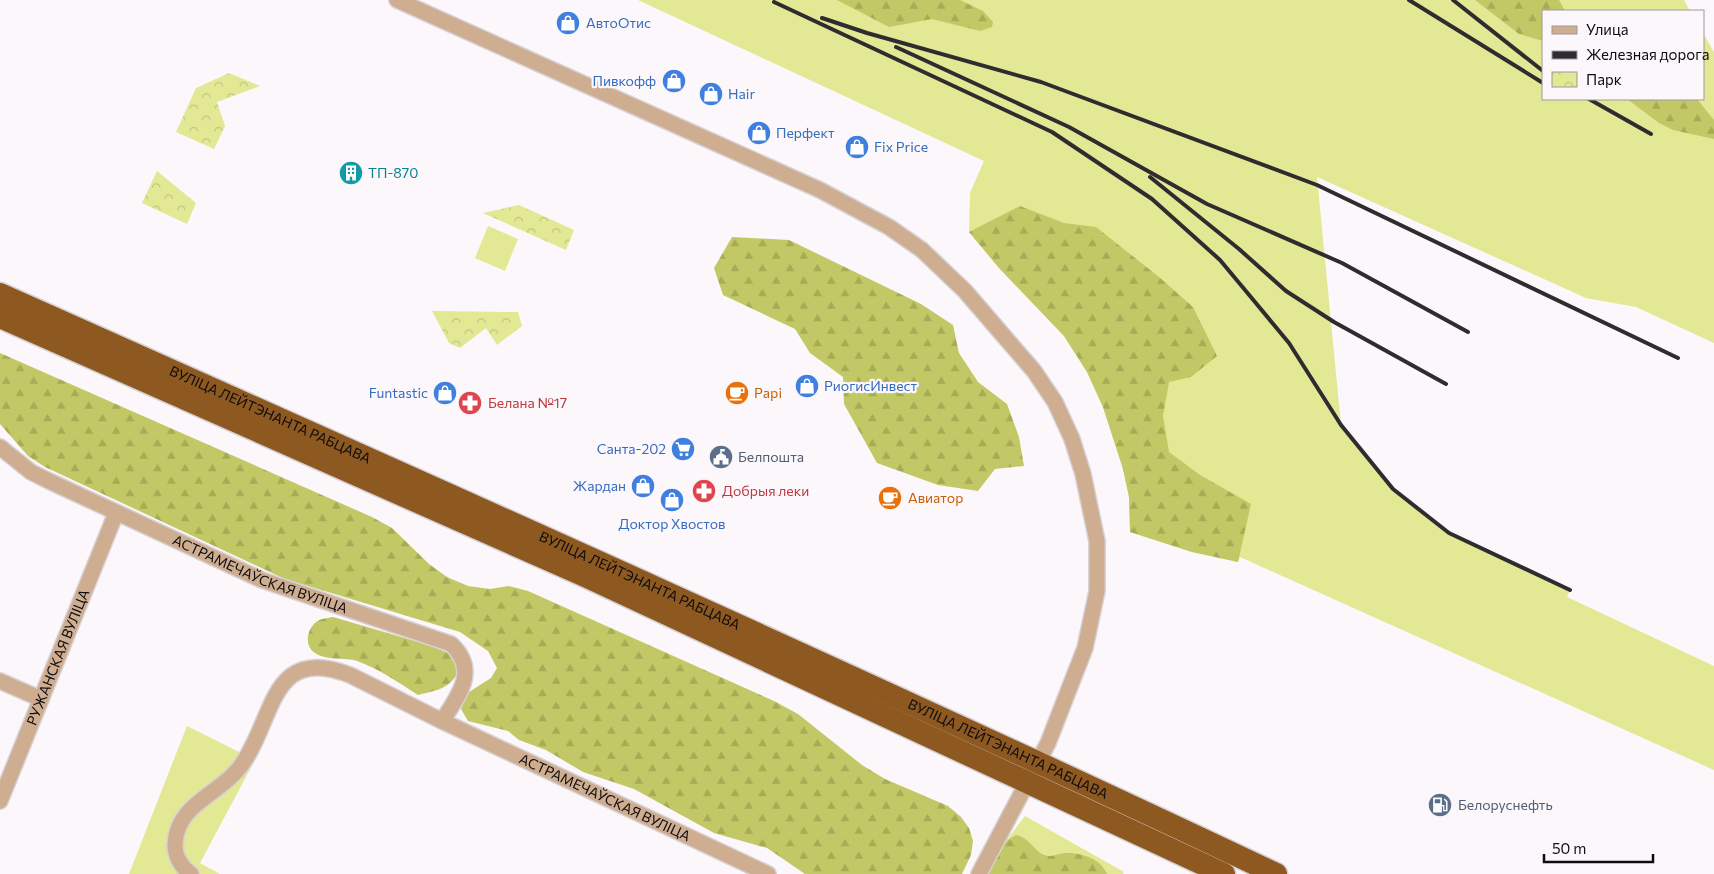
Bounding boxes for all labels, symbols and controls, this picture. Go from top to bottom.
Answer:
shop icon: АвтоОтис [555,10,581,36]
legend [1542,10,1704,100]
place label: АвтоОтис [586,14,651,31]
text: Улица [1586,20,1628,38]
text: Железная дорога [1586,45,1710,63]
shop icon: Пивкофф [661,68,687,94]
text: Парк [1586,70,1622,88]
place label: Пивкофф [592,72,656,89]
shop icon: Hair [698,81,724,107]
place label: Hair [728,85,755,102]
shop icon: Перфект [746,120,772,146]
place label: Перфект [776,124,835,141]
shop icon: Fix Price [844,134,870,160]
place label: Fix Price [874,138,928,155]
building icon: ТП-870 [338,160,364,186]
place label: ТП-870 [368,164,418,181]
street label: ВУЛІЦА ЛЕЙТЭНАНТА РАБЦАВА [167,362,374,467]
shop icon: РиогисИнвест [794,373,820,399]
place label: РиогисИнвест [824,377,918,394]
shop icon: Funtastic [432,380,458,406]
cafe icon: Papi [724,380,750,406]
place label: Funtastic [369,384,428,401]
place label: Papi [754,384,782,401]
pharmacy icon: Белана №17 [457,390,483,416]
place label: Белана №17 [488,394,567,411]
supermarket icon: Санта-202 [670,436,696,462]
place label: Санта-202 [597,440,666,457]
public building icon: Белпошта [708,444,734,470]
place label: Белпошта [738,448,804,465]
shop icon: Жардан [630,473,656,499]
place label: Жардан [573,477,626,494]
pharmacy icon: Добрыя леки [691,478,717,504]
place label: Добрыя леки [722,482,809,499]
cafe icon: Авиатор [877,485,903,511]
shop icon: Доктор Хвостов [659,487,685,513]
place label: Авиатор [908,489,963,506]
place label: Доктор Хвостов [618,515,726,532]
street label: ВУЛІЦА ЛЕЙТЭНАНТА РАБЦАВА [537,527,743,633]
street label: АСТРАМЕЧАЎСКАЯ ВУЛІЦА [170,531,350,616]
street label: РУЖАНСКАЯ ВУЛІЦА [22,586,93,728]
street label: ВУЛІЦА ЛЕЙТЭНАНТА РАБЦАВА [905,695,1112,802]
street label: АСТРАМЕЧАЎСКАЯ ВУЛІЦА [517,750,694,845]
fuel station icon: Белоруснефть [1427,792,1453,818]
place label: Белоруснефть [1458,796,1553,813]
scale bar [1544,832,1653,864]
text: 50 m [1552,839,1586,857]

